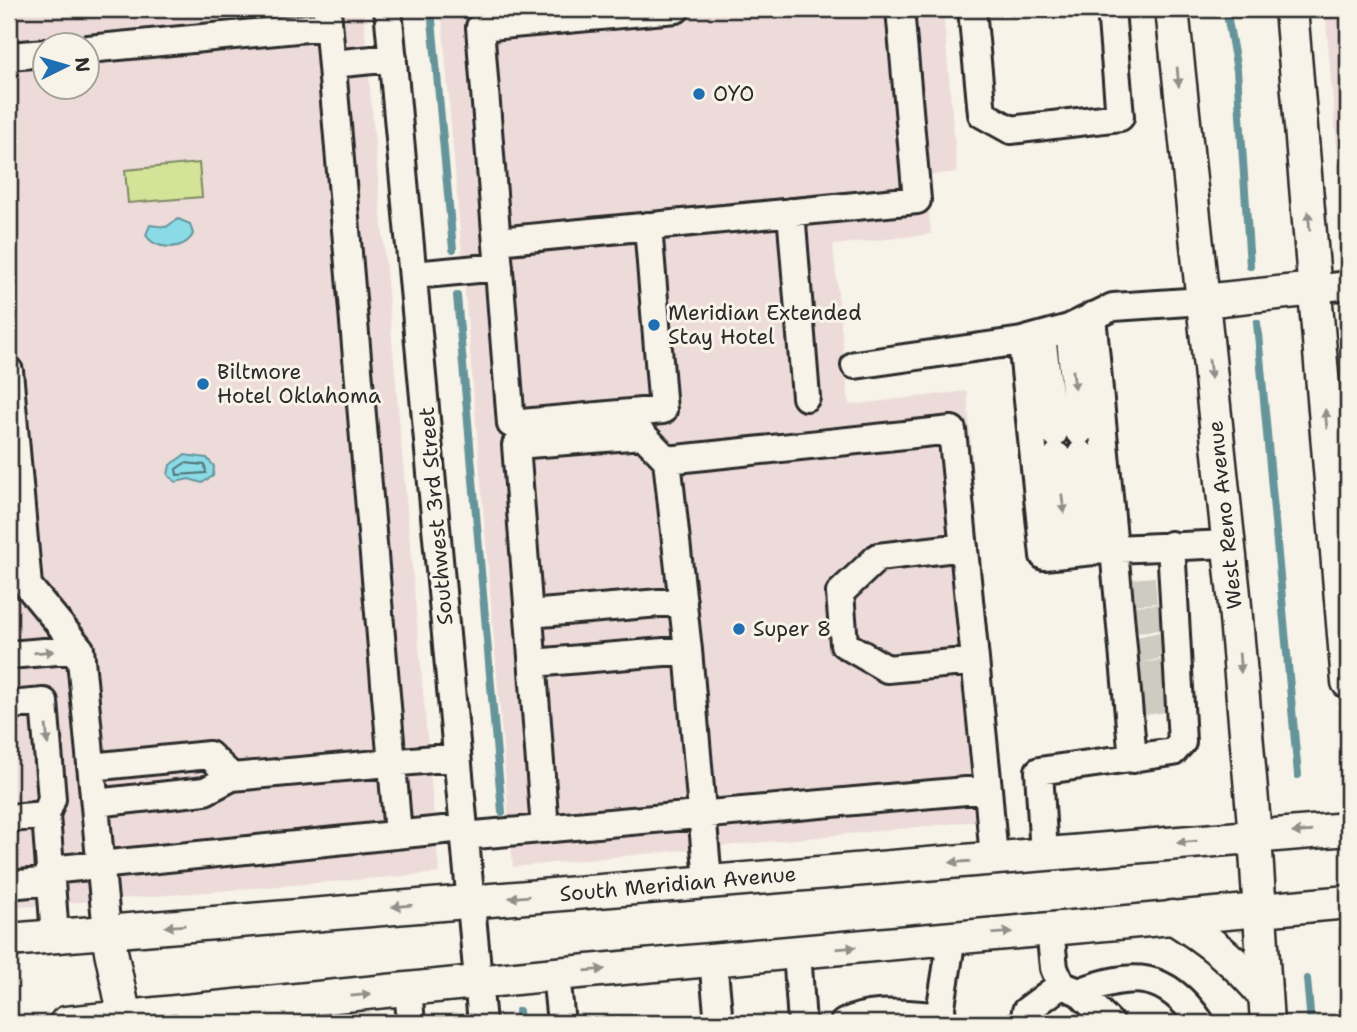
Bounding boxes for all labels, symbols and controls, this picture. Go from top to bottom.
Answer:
north arrow [32,32,102,102]
text: N [69,56,96,73]
one-way arrow [1173,66,1184,88]
place label: OYO [713,80,755,108]
marker: OYO [691,86,707,102]
one-way arrow [1303,210,1314,232]
place label: Meridian Extended Stay Hotel [668,299,862,351]
marker: Meridian Extended Stay Hotel [646,317,662,333]
place label: Biltmore Hotel Oklahoma [217,358,381,410]
one-way arrow [1205,358,1216,380]
one-way arrow [1069,369,1080,391]
marker: Biltmore Hotel Oklahoma [195,376,211,392]
street label: Southwest 3rd Street [413,406,459,626]
one-way arrow [1320,408,1331,430]
street label: West Reno Avenue [1201,419,1249,611]
one-way arrow [1057,493,1068,515]
place label: Super 8 [753,615,831,643]
marker: Super 8 [731,621,747,637]
one-way arrow [33,646,55,657]
one-way arrow [1235,653,1246,675]
one-way arrow [42,724,53,746]
one-way arrow [1290,827,1312,838]
one-way arrow [1176,837,1198,848]
one-way arrow [949,856,971,867]
street label: South Meridian Avenue [558,860,798,908]
one-way arrow [508,892,530,903]
one-way arrow [390,901,412,912]
one-way arrow [164,921,186,932]
one-way arrow [991,927,1013,938]
one-way arrow [835,942,857,953]
one-way arrow [584,964,606,975]
one-way arrow [350,989,372,1000]

